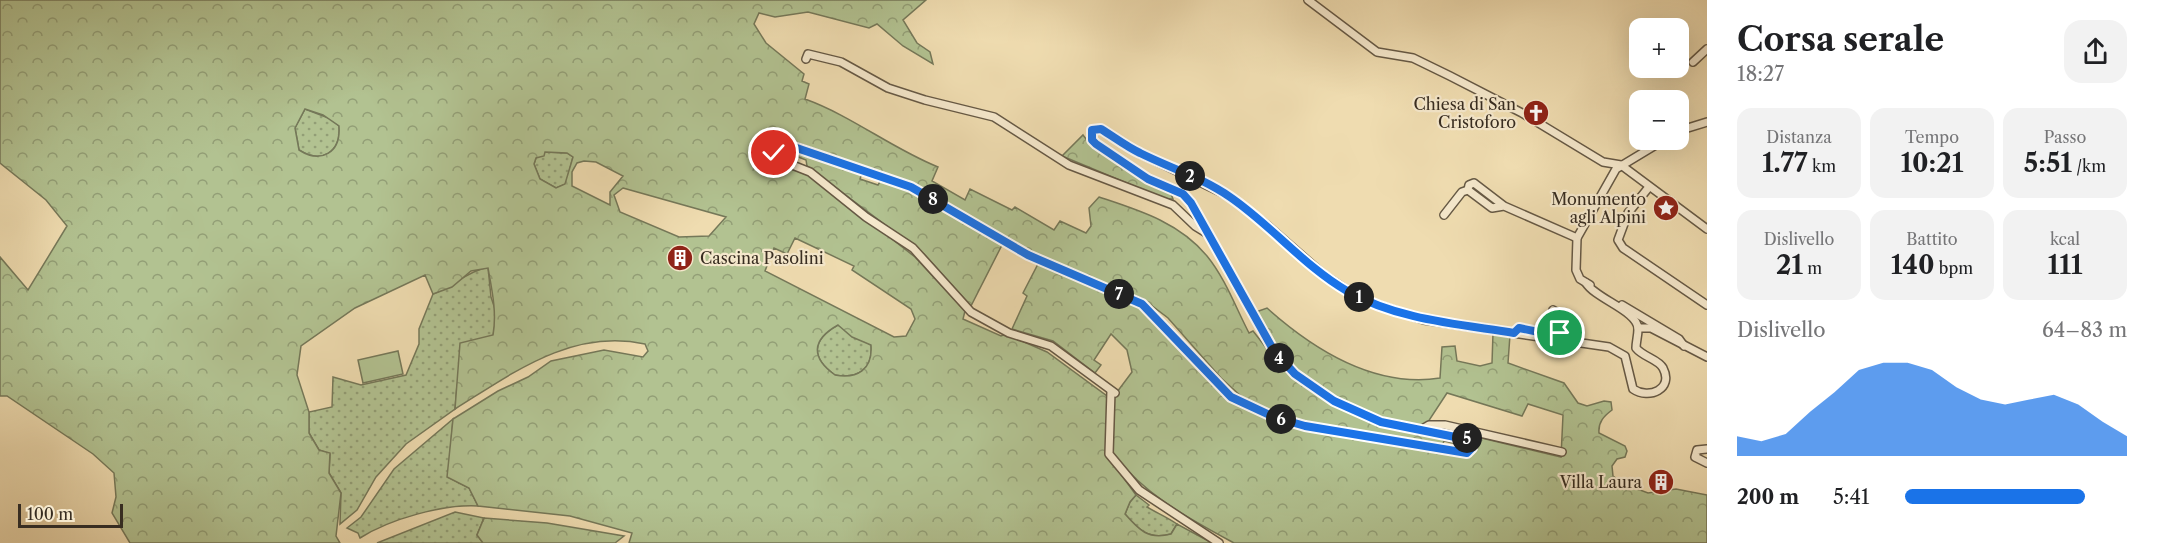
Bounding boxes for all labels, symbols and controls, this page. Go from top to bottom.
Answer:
map controls [1629,18,1689,150]
button: + [1629,18,1689,78]
text: Corsa serale [1737,19,1944,60]
button: share [2064,20,2127,83]
text: 18:27 [1737,62,1784,86]
button: − [1629,90,1689,150]
place label: Chiesa di San Cristoforo [1413,94,1516,132]
church icon: Chiesa di San Cristoforo [1521,98,1551,128]
pin [748,127,799,178]
text: Distanza [1766,127,1832,147]
text: Tempo [1905,127,1959,147]
text: Passo [2044,127,2086,147]
icon: check [757,136,790,169]
text: 1.77 [1762,147,1808,179]
text: 10:21 [1901,147,1963,179]
text: 5:51 [2024,147,2072,179]
text: km [1808,156,1836,176]
text: /km [2072,156,2106,176]
pin: 2 [1175,161,1205,191]
text: 2 [1185,166,1195,186]
pin: 8 [918,184,948,214]
text: 8 [928,189,938,209]
place label: Monumento agli Alpini [1551,189,1646,227]
place icon: Monumento agli Alpini [1651,193,1681,223]
text: Dislivello [1764,229,1834,249]
text: Battito [1906,229,1958,249]
text: kcal [2050,229,2080,249]
building icon: Cascina Pasolini [665,243,695,273]
place label: Cascina Pasolini [700,248,824,268]
text: 21 [1776,249,1803,281]
text: 140 [1891,249,1934,281]
text: 111 [2047,249,2083,281]
text: m [1803,258,1822,278]
text: bpm [1934,258,1973,278]
pin: 7 [1104,279,1134,309]
pin: 1 [1344,282,1374,312]
text: 7 [1115,284,1123,304]
text: 1 [1355,287,1363,307]
pin [1534,307,1585,358]
icon: arrive [1543,316,1576,349]
text: Dislivello [1737,318,1825,342]
text: 64–83 m [2042,318,2127,342]
pin: 4 [1264,343,1294,373]
text: 4 [1274,348,1284,368]
pin: 6 [1266,404,1296,434]
text: 6 [1276,409,1286,429]
pin: 5 [1452,423,1482,453]
text: 5 [1463,428,1471,448]
building icon: Villa Laura [1646,467,1676,497]
place label: Villa Laura [1559,472,1643,492]
text: 200 m [1737,485,1799,509]
text: 5:41 [1833,485,1869,509]
scale bar [18,501,123,528]
text: 100 m [27,504,73,524]

